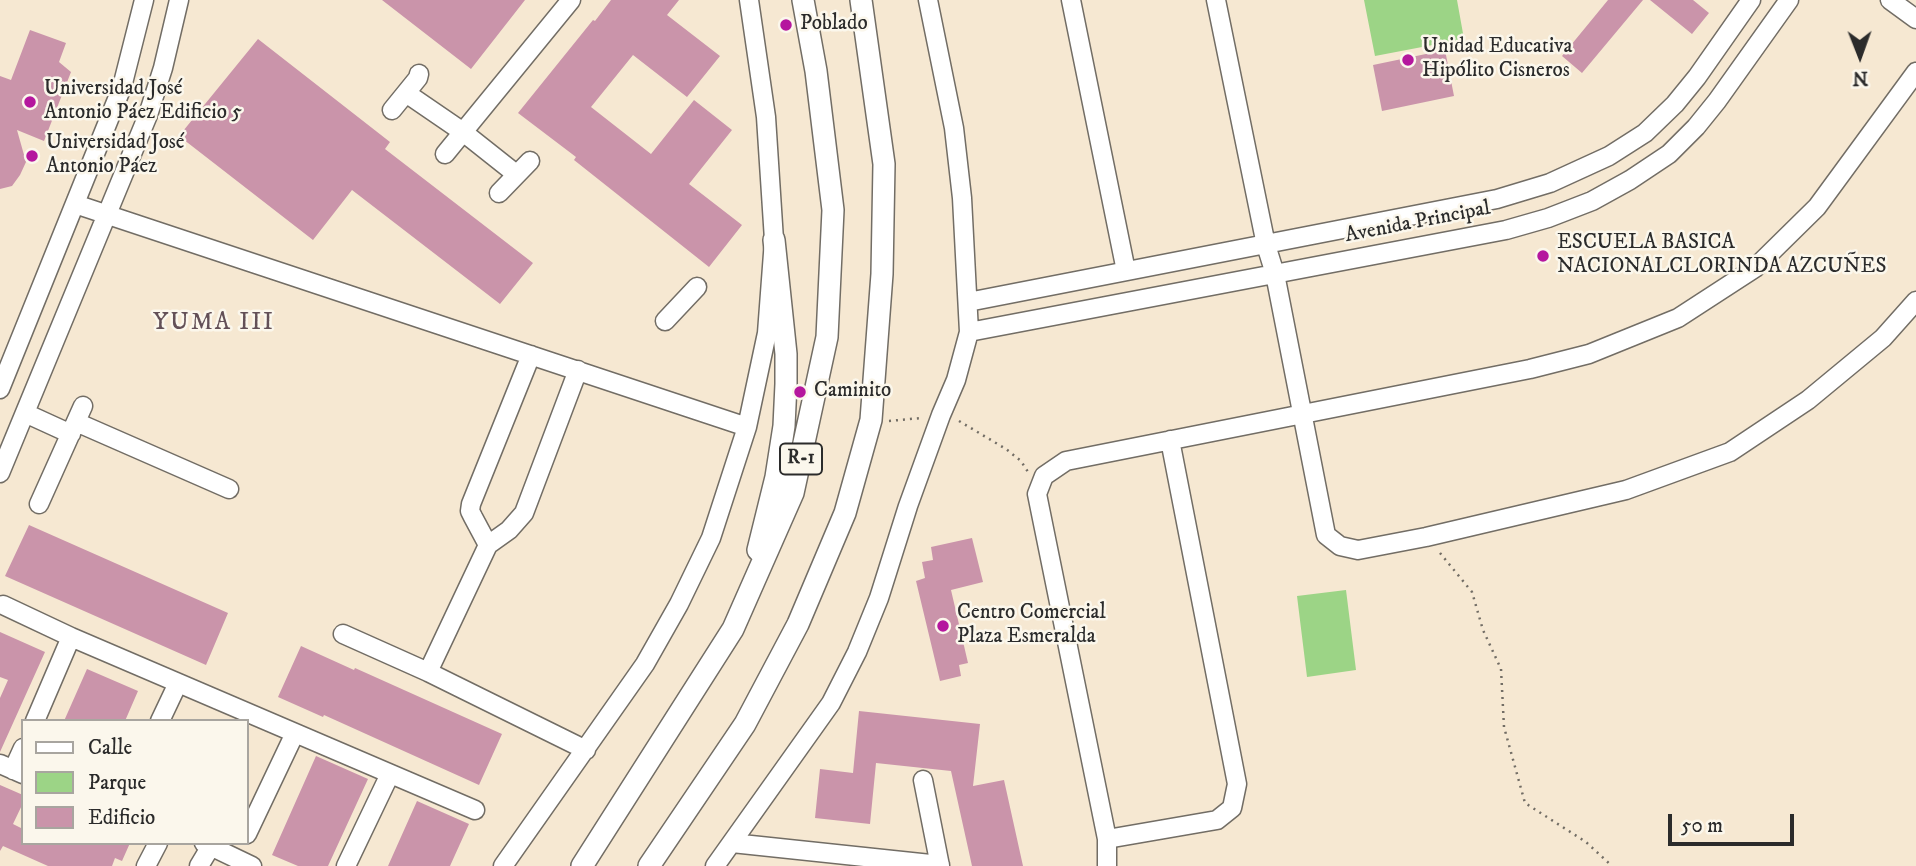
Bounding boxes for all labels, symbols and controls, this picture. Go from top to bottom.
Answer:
place label: Poblado [800,12,868,38]
marker: Poblado [778,17,794,33]
north arrow [1825,21,1895,91]
place label: Unidad Educativa Hipólito Cisneros [1422,35,1572,85]
marker: Unidad Educativa Hipólito Cisneros [1400,52,1416,68]
text: N [1852,66,1868,89]
place label: Universidad José Antonio Páez Edificio 5 [44,77,242,127]
marker: Universidad José Antonio Páez Edificio 5 [22,94,38,110]
place label: Universidad José Antonio Páez [46,131,185,181]
marker: Universidad José Antonio Páez [24,148,40,164]
street label: Avenida Principal [1343,197,1493,249]
place label: ESCUELA BASICA NACIONALCLORINDA AZCUÑES [1557,231,1886,281]
marker: ESCUELA BASICA NACIONALCLORINDA AZCUÑES [1535,248,1551,264]
district label: YUMA III [154,310,274,338]
place label: Caminito [814,379,891,405]
marker: Caminito [792,384,808,400]
road number: R-1 [780,444,822,474]
place label: Centro Comercial Plaza Esmeralda [957,601,1106,651]
marker: Centro Comercial Plaza Esmeralda [935,618,951,634]
legend [21,719,248,845]
text: Calle [88,735,132,761]
text: Parque [88,770,146,796]
scale bar [1671,800,1797,844]
text: Edificio [88,805,155,831]
text: 50 m [1681,813,1723,839]

